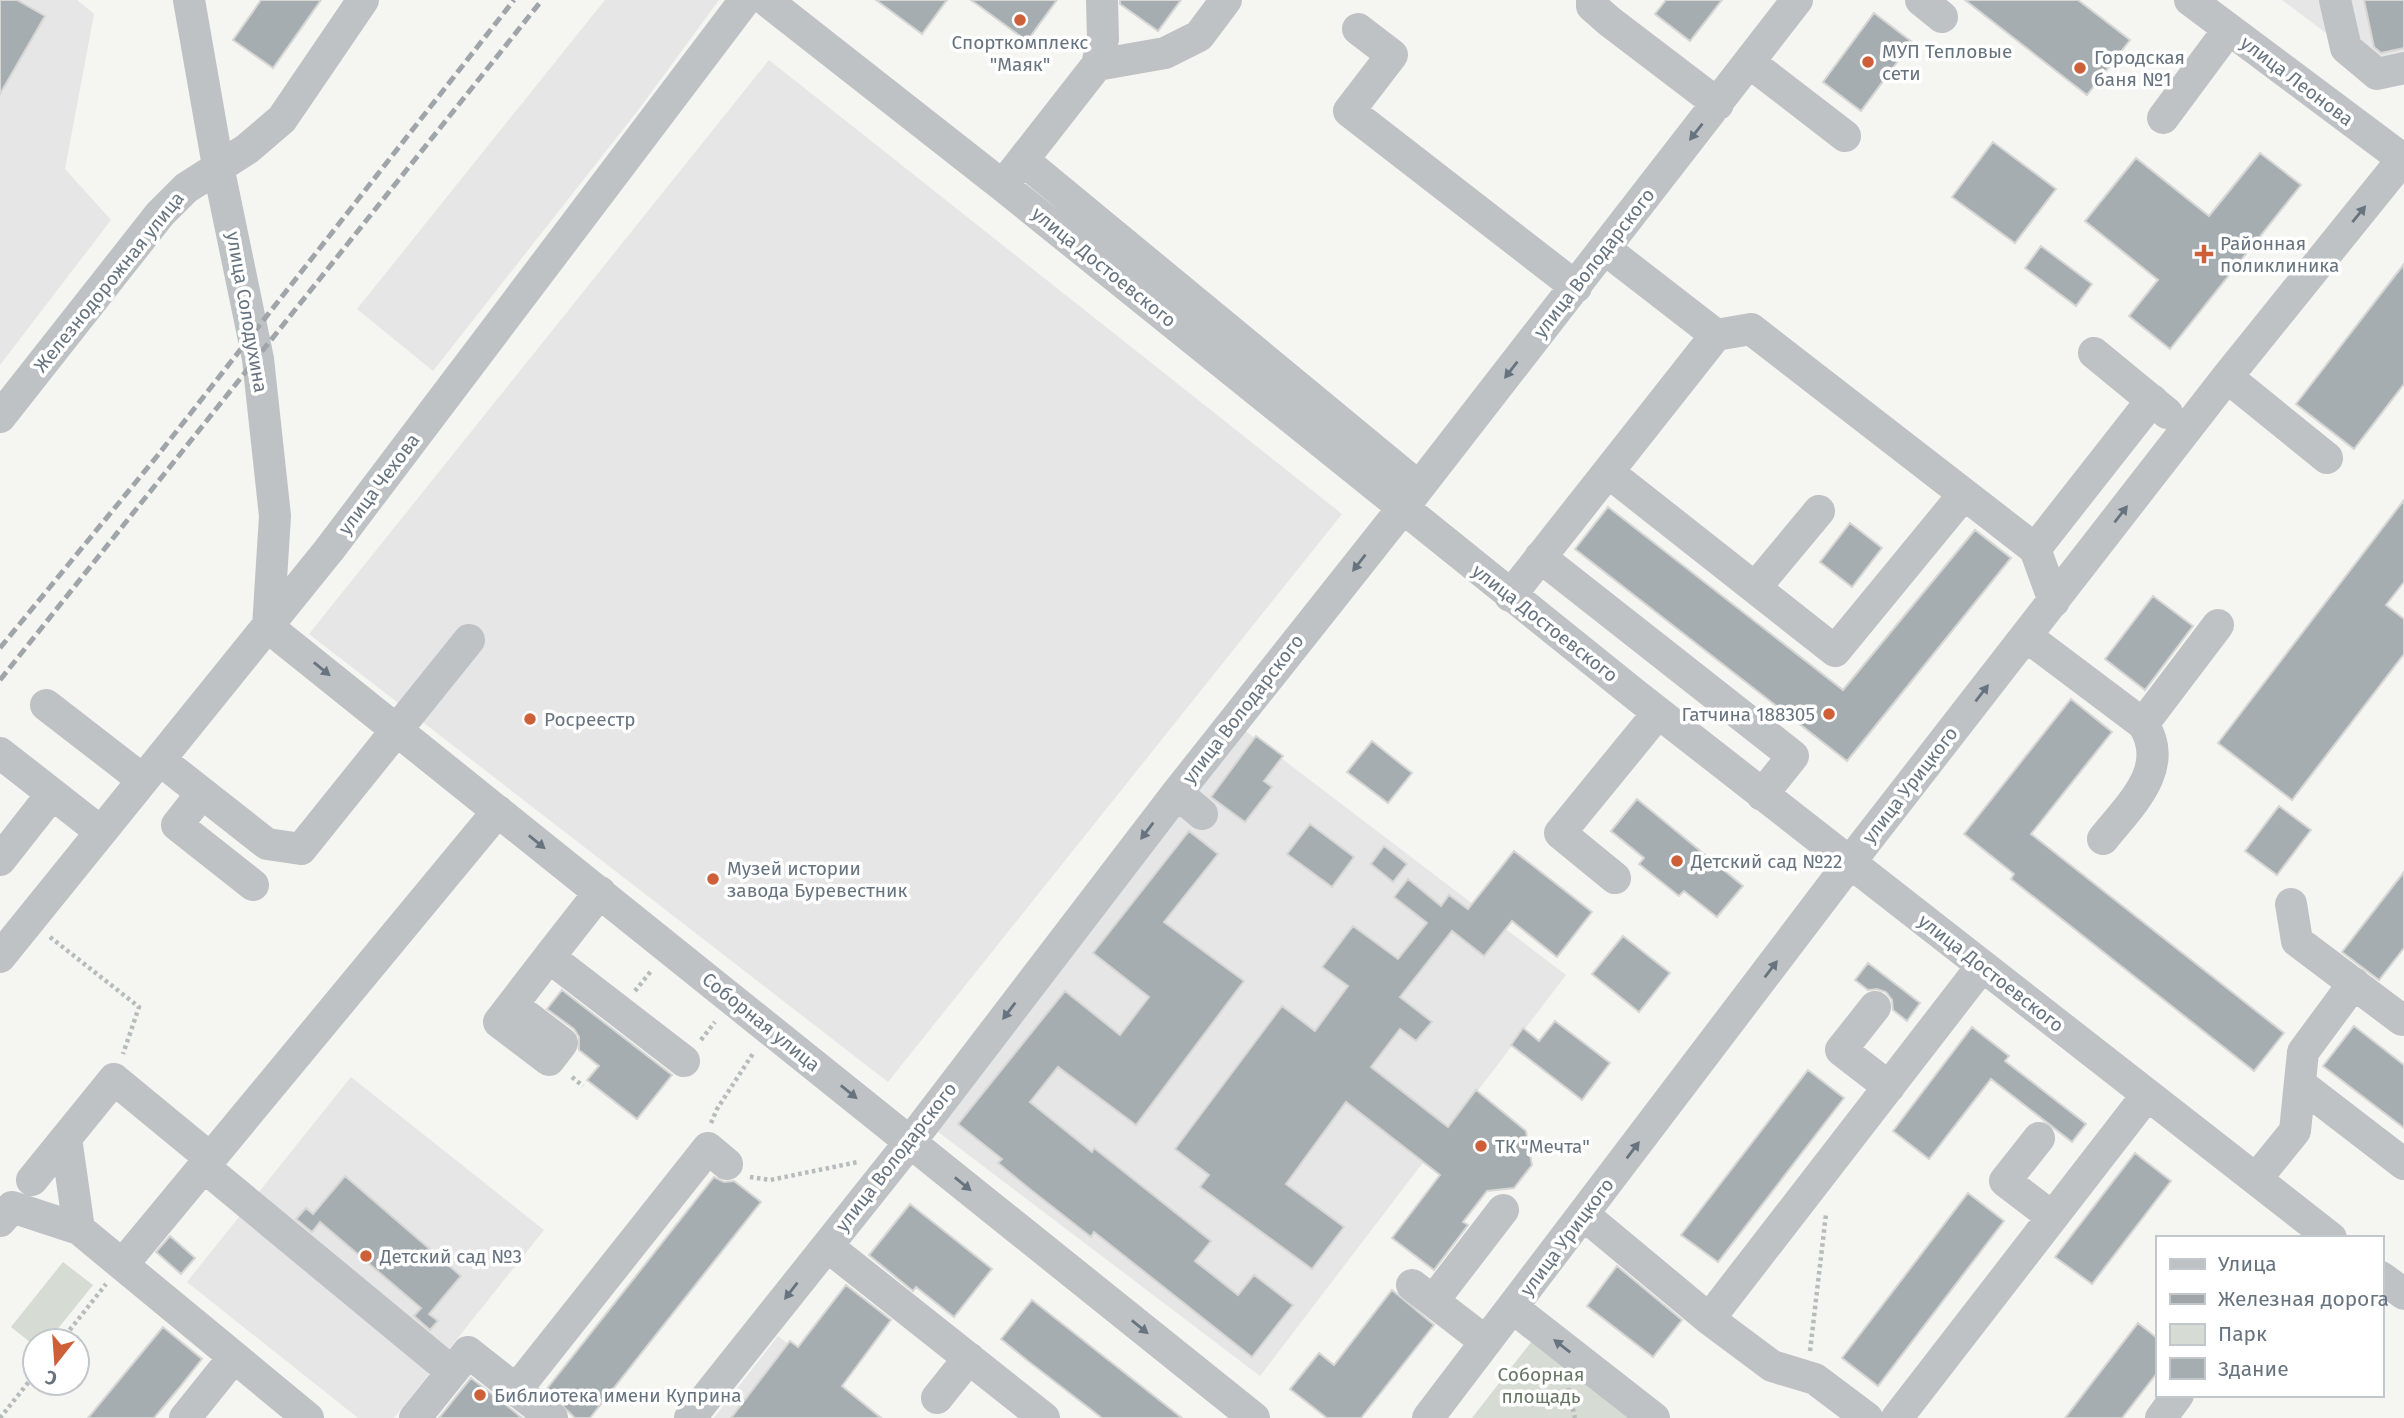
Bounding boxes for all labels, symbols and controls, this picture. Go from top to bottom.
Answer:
marker: Спорткомплекс "Маяк" [1012,12,1028,28]
place label: Спорткомплекс "Маяк" [952,31,1088,76]
street label: улица Леонова [2236,31,2358,131]
place label: МУП Тепловые сети [1882,40,2012,85]
place label: Городская баня №1 [2094,46,2185,91]
marker: МУП Тепловые сети [1860,54,1876,70]
marker: Городская баня №1 [2072,60,2088,76]
one-way arrow [1689,123,1703,141]
street label: улица Володарского [1529,184,1659,342]
street label: Железнодорожная улица [29,187,189,377]
street label: улица Достоевского [1027,202,1181,332]
one-way arrow [2351,205,2366,222]
street label: улица Солодухина [222,230,272,394]
place label: Районная поликлиника [2220,232,2339,277]
marker: Районная поликлиника [2194,244,2214,264]
one-way arrow [1503,360,1518,378]
street label: улица Чехова [333,429,425,539]
one-way arrow [2114,505,2128,523]
one-way arrow [1352,553,1367,571]
street label: улица Достоевского [1468,559,1622,687]
street label: улица Володарского [1178,630,1308,788]
one-way arrow [312,662,330,677]
one-way arrow [1974,685,1989,703]
place label: Гатчина 188305 [1681,703,1815,726]
marker: Гатчина 188305 [1821,706,1837,722]
place label: Росреестр [544,708,636,731]
marker: Росреестр [522,711,538,727]
street label: улица Урицкого [1857,722,1963,848]
one-way arrow [1140,821,1155,839]
one-way arrow [528,835,546,850]
place label: Детский сад №22 [1690,850,1842,873]
marker: Детский сад №22 [1669,853,1685,869]
place label: Музей истории завода Буревестник [727,857,907,902]
marker: Музей истории завода Буревестник [705,871,721,887]
street label: улица Достоевского [1914,909,2068,1037]
one-way arrow [1763,960,1778,978]
street label: Соборная улица [698,968,824,1076]
one-way arrow [1002,1002,1016,1020]
street label: улица Володарского [831,1078,961,1236]
one-way arrow [840,1084,857,1099]
place label: ТК "Мечта" [1495,1135,1590,1158]
marker: ТК "Мечта" [1473,1138,1489,1154]
one-way arrow [1626,1141,1640,1159]
street label: улица Урицкого [1515,1174,1619,1300]
one-way arrow [954,1176,972,1191]
legend [2156,1236,2383,1397]
place label: Детский сад №3 [379,1245,522,1268]
marker: Детский сад №3 [358,1248,374,1264]
text: Улица [2218,1251,2277,1277]
one-way arrow [784,1282,799,1300]
text: Железная дорога [2218,1286,2389,1312]
one-way arrow [1131,1319,1149,1334]
text: Парк [2218,1321,2267,1347]
north arrow [21,1327,91,1397]
one-way arrow [1553,1339,1571,1353]
text: Здание [2218,1356,2289,1382]
park label: Соборная площадь [1498,1363,1584,1408]
text: С [43,1365,60,1390]
place label: Библиотека имени Куприна [494,1384,742,1407]
marker: Библиотека имени Куприна [472,1387,488,1403]

